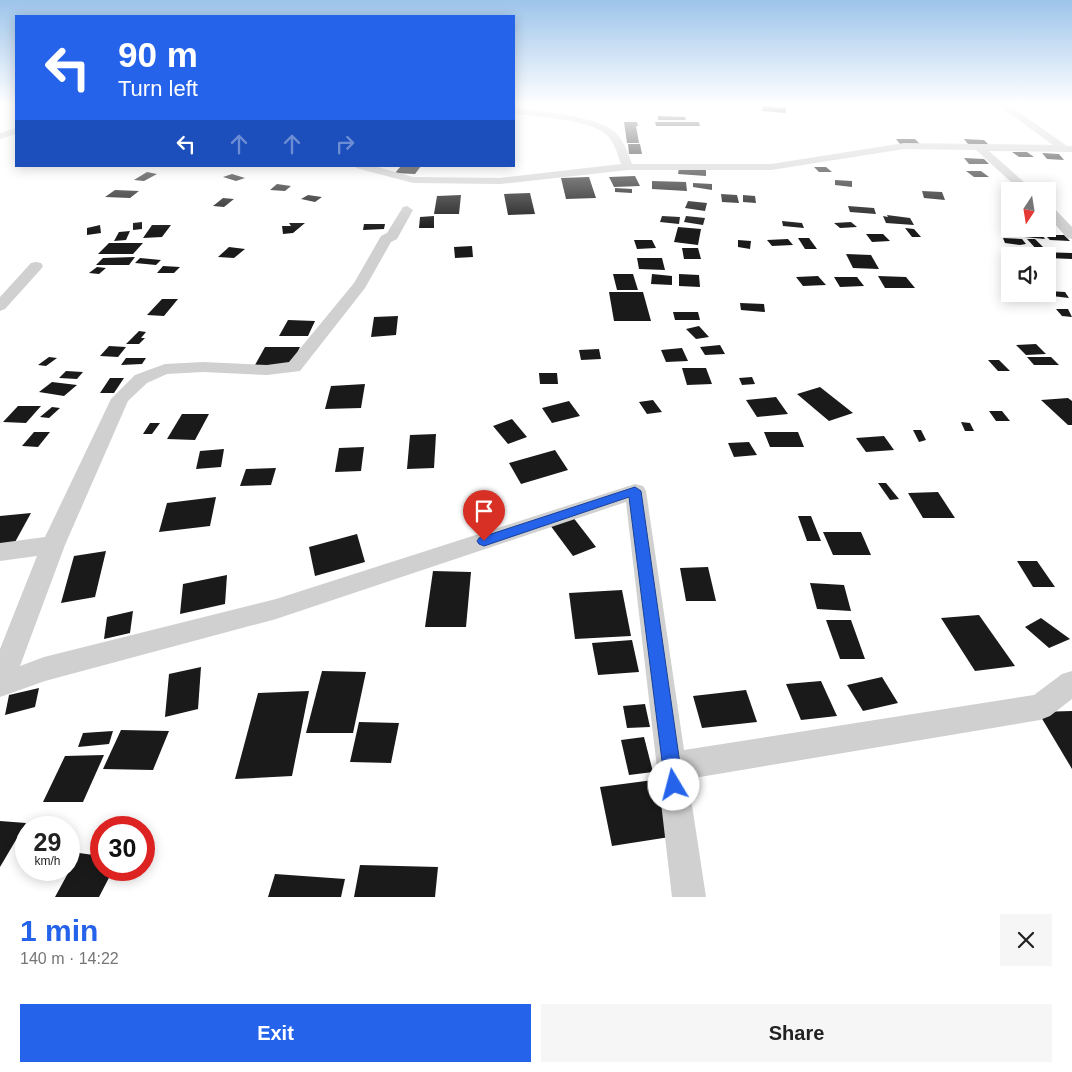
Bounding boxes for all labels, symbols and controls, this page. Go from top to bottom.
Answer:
icon: left [35,35,100,100]
text: 90 m [118,35,198,74]
text: Turn left [118,76,198,101]
icon: left [172,130,200,158]
icon: ahead [225,130,253,158]
icon: ahead [278,130,306,158]
icon: right [331,130,359,158]
north arrow [1001,182,1056,238]
map controls [1001,182,1056,302]
button: sound [1001,247,1056,302]
pin [463,490,505,541]
icon: arrive [470,497,498,525]
position arrow [647,758,699,810]
speed limit sign: 30 [90,816,155,881]
text: 29 [34,828,61,856]
text: km/h [34,854,61,868]
text: 1 min [20,914,98,947]
button: close [1000,914,1052,966]
text: 140 m · 14:22 [20,950,119,967]
button: Exit [20,1004,531,1062]
button: Share [541,1004,1052,1062]

